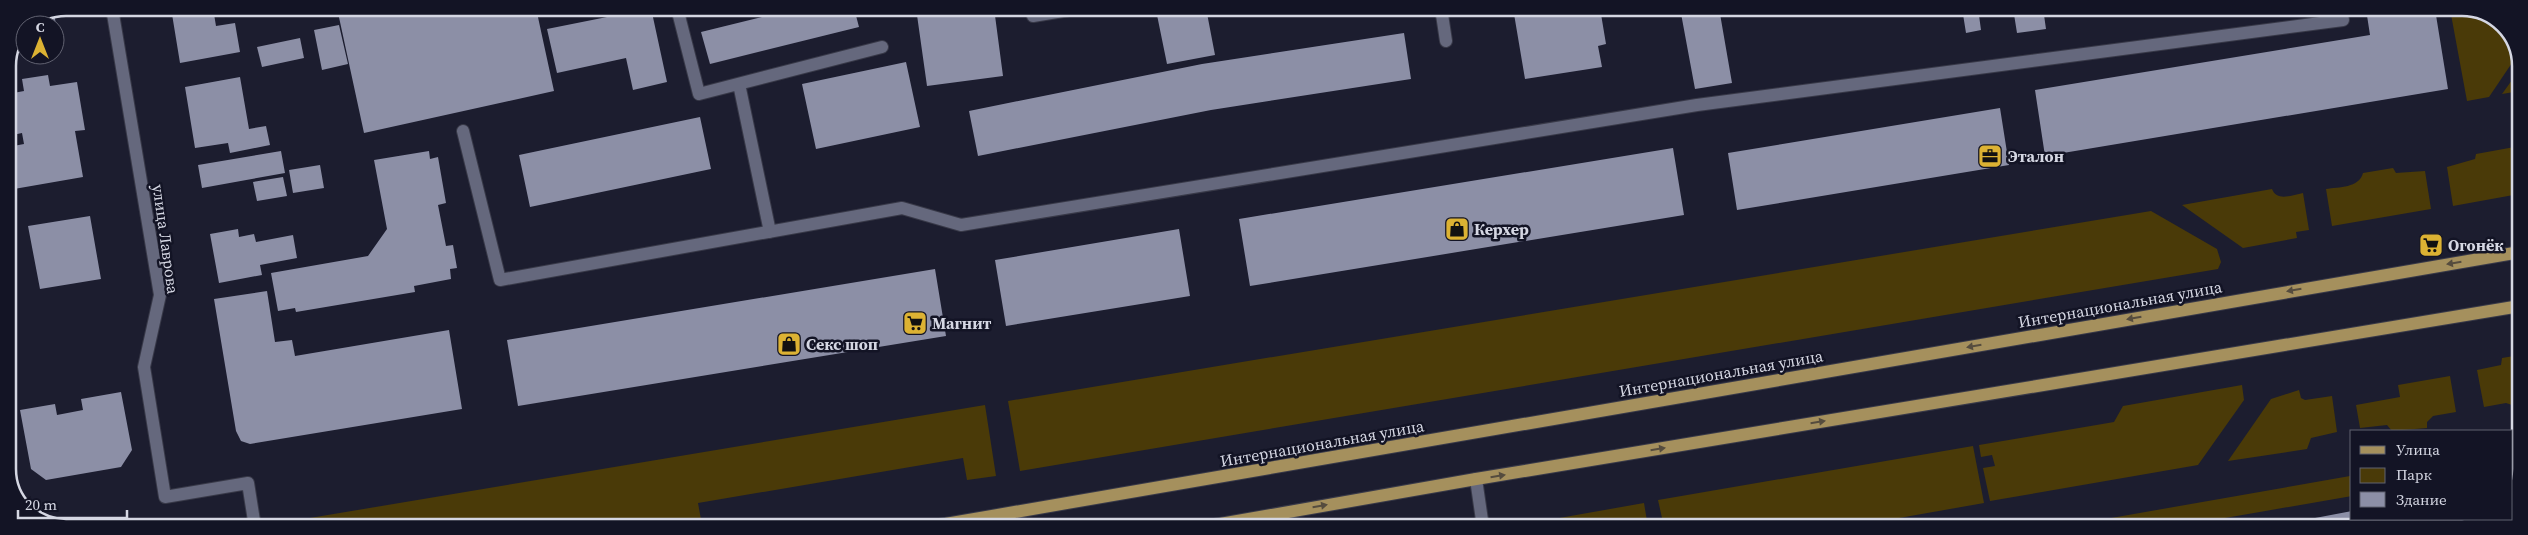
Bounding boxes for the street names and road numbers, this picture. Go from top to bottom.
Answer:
street label: улица Лаврова [147,183,185,296]
street label: Интернациональная улица [2016,275,2225,333]
street label: Интернациональная улица [1617,344,1826,402]
street label: Интернациональная улица [1218,414,1427,472]

